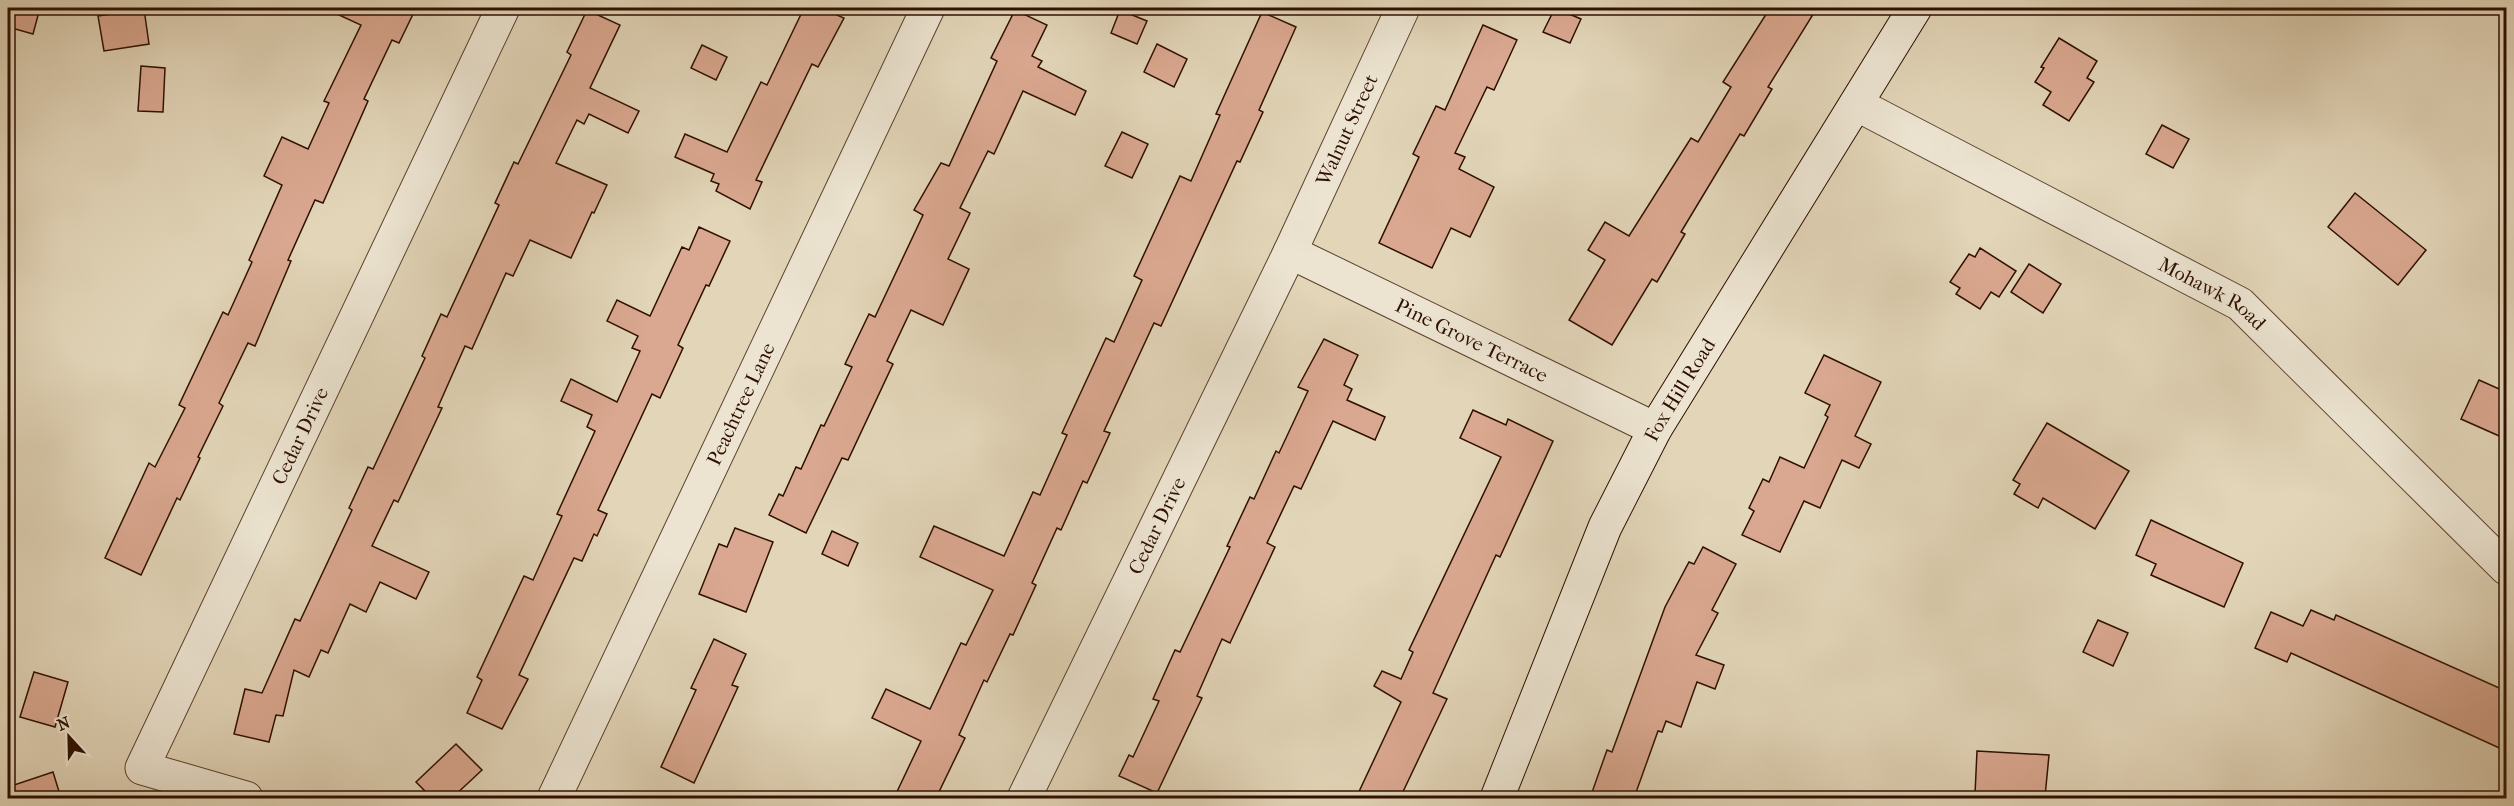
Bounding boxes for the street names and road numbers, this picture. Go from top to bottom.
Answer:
street label: Walnut Street [1311,71,1382,190]
street label: Mohawk Road [2155,252,2272,335]
street label: Pine Grove Terrace [1392,293,1552,387]
street label: Fox Hill Road [1639,333,1720,445]
street label: Peachtree Lane [702,339,779,469]
street label: Cedar Drive [267,383,333,488]
street label: Cedar Drive [1123,473,1190,578]

